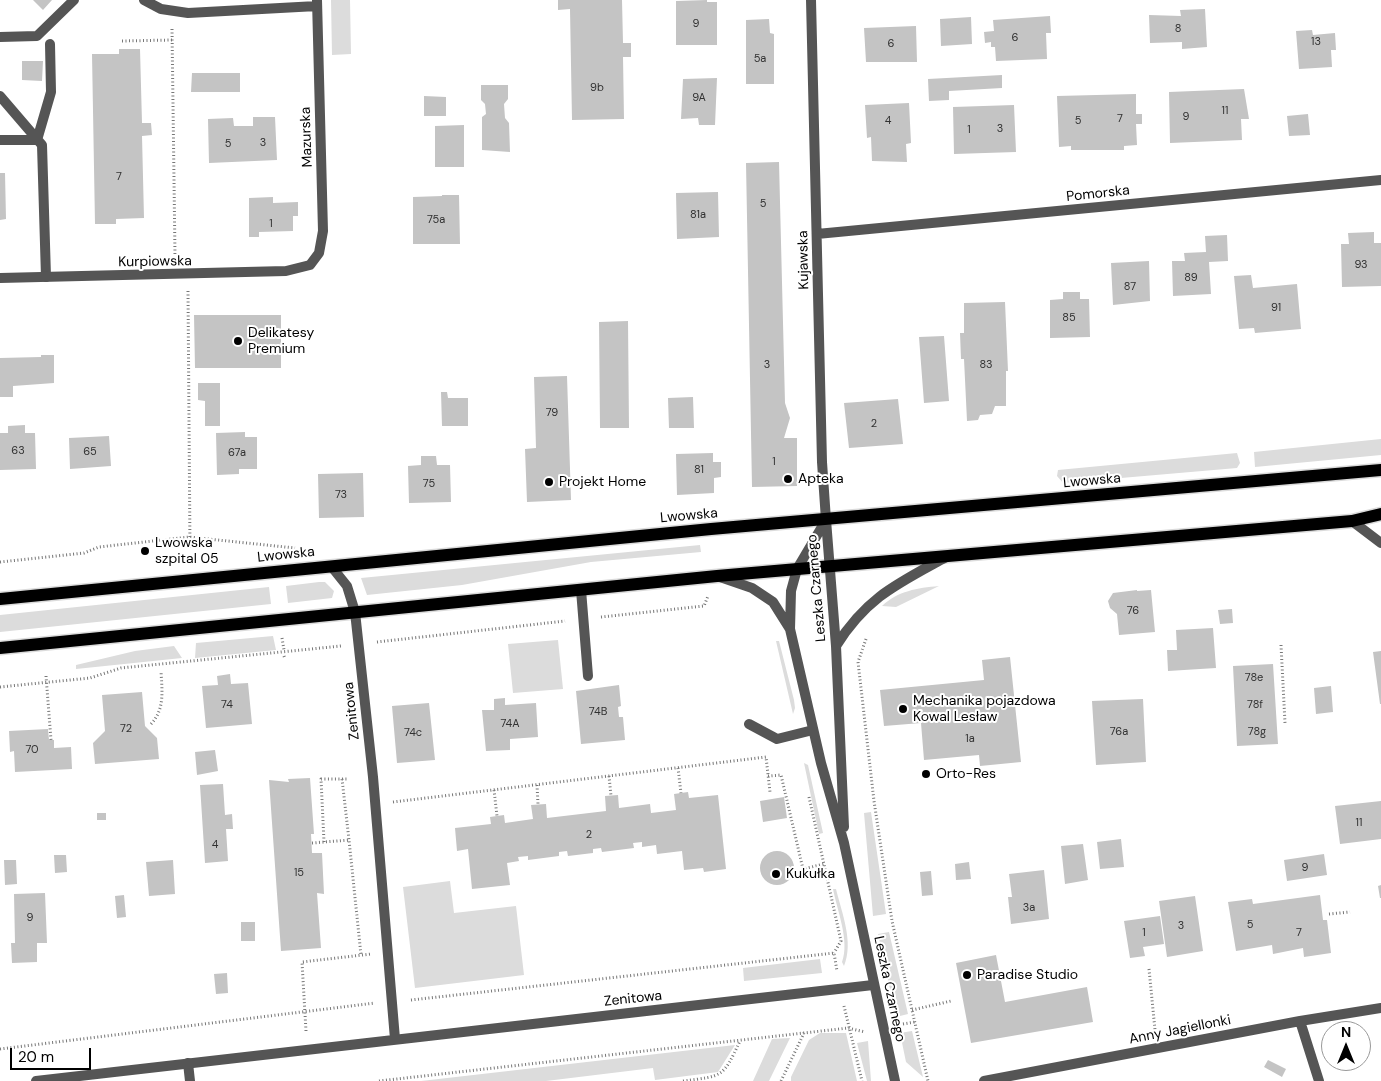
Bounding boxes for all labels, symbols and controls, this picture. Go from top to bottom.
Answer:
house number: 9 [693,17,699,31]
house number: 8 [1175,22,1181,36]
house number: 6 [1012,31,1018,45]
house number: 13 [1311,35,1321,49]
house number: 6 [888,37,894,51]
house number: 5a [754,52,766,66]
house number: 9b [590,81,604,95]
house number: 9A [692,91,706,105]
house number: 11 [1222,104,1228,118]
street label: Mazurska [298,106,316,168]
house number: 9 [1183,110,1189,124]
house number: 7 [1117,112,1123,126]
house number: 4 [885,114,891,128]
house number: 5 [1075,114,1081,128]
house number: 3 [997,122,1003,136]
house number: 1 [967,123,971,137]
house number: 3 [260,136,266,150]
house number: 5 [225,137,231,151]
house number: 7 [116,170,122,184]
street label: Pomorska [1065,182,1131,206]
house number: 5 [760,197,766,211]
house number: 81a [690,208,706,222]
house number: 75a [427,213,445,227]
house number: 1 [269,217,273,231]
street label: Kujawska [795,230,813,290]
street label: Kurpiowska [118,253,192,271]
house number: 93 [1354,258,1368,272]
house number: 89 [1184,271,1198,285]
house number: 87 [1124,280,1136,294]
house number: 91 [1271,301,1281,315]
house number: 85 [1062,311,1076,325]
place label: Delikatesy Premium [248,325,314,358]
marker: Delikatesy Premium [232,335,244,347]
house number: 3 [764,358,770,372]
house number: 83 [979,358,993,372]
house number: 79 [546,406,558,420]
house number: 2 [871,417,877,431]
house number: 63 [11,444,25,458]
house number: 65 [83,445,97,459]
house number: 67a [228,446,246,460]
house number: 1 [772,455,776,469]
house number: 81 [694,463,704,477]
street label: Lwowska [1063,470,1121,492]
place label: Apteka [798,471,844,487]
marker: Apteka [782,473,794,485]
place label: Projekt Home [559,474,646,490]
marker: Projekt Home [543,476,555,488]
house number: 75 [423,477,435,491]
house number: 73 [335,488,347,502]
street label: Lwowska [660,505,718,527]
street label: Leszka Czarnego [804,534,830,642]
place label: Lwowska szpital 05 [155,535,219,568]
street label: Lwowska [256,544,316,566]
marker: Lwowska szpital 05 [139,545,151,557]
house number: 76 [1127,604,1139,618]
house number: 78e [1245,671,1263,685]
street label: Zenitowa [341,681,363,741]
place label: Mechanika pojazdowa Kowal Lesław [913,693,1055,726]
house number: 74 [221,698,233,712]
house number: 78f [1247,698,1263,712]
marker: Mechanika pojazdowa Kowal Lesław [897,703,909,715]
house number: 74B [589,705,607,719]
house number: 74A [500,717,520,731]
house number: 72 [120,722,132,736]
house number: 76a [1110,725,1128,739]
house number: 78g [1248,725,1266,739]
house number: 74c [404,726,422,740]
house number: 1a [965,732,975,746]
house number: 70 [25,743,39,757]
place label: Orto-Res [936,766,996,782]
marker: Orto-Res [920,768,932,780]
house number: 11 [1356,816,1362,830]
house number: 2 [586,828,592,842]
house number: 4 [212,838,218,852]
house number: 9 [1302,861,1308,875]
house number: 15 [294,866,304,880]
place label: Kukułka [786,866,835,882]
marker: Kukułka [770,868,782,880]
house number: 3a [1023,901,1035,915]
house number: 9 [27,911,33,925]
house number: 5 [1247,918,1253,932]
house number: 3 [1178,919,1184,933]
house number: 1 [1142,926,1146,940]
house number: 7 [1296,926,1302,940]
street label: Leszka Czarnego [870,935,908,1043]
place label: Paradise Studio [977,967,1078,983]
marker: Paradise Studio [961,969,973,981]
street label: Zenitowa [603,988,663,1010]
street label: Anny Jagiellonki [1128,1012,1232,1048]
north arrow [1321,1021,1371,1071]
text: N [1341,1023,1351,1041]
scale bar [12,1038,94,1070]
text: 20 m [18,1047,54,1067]

